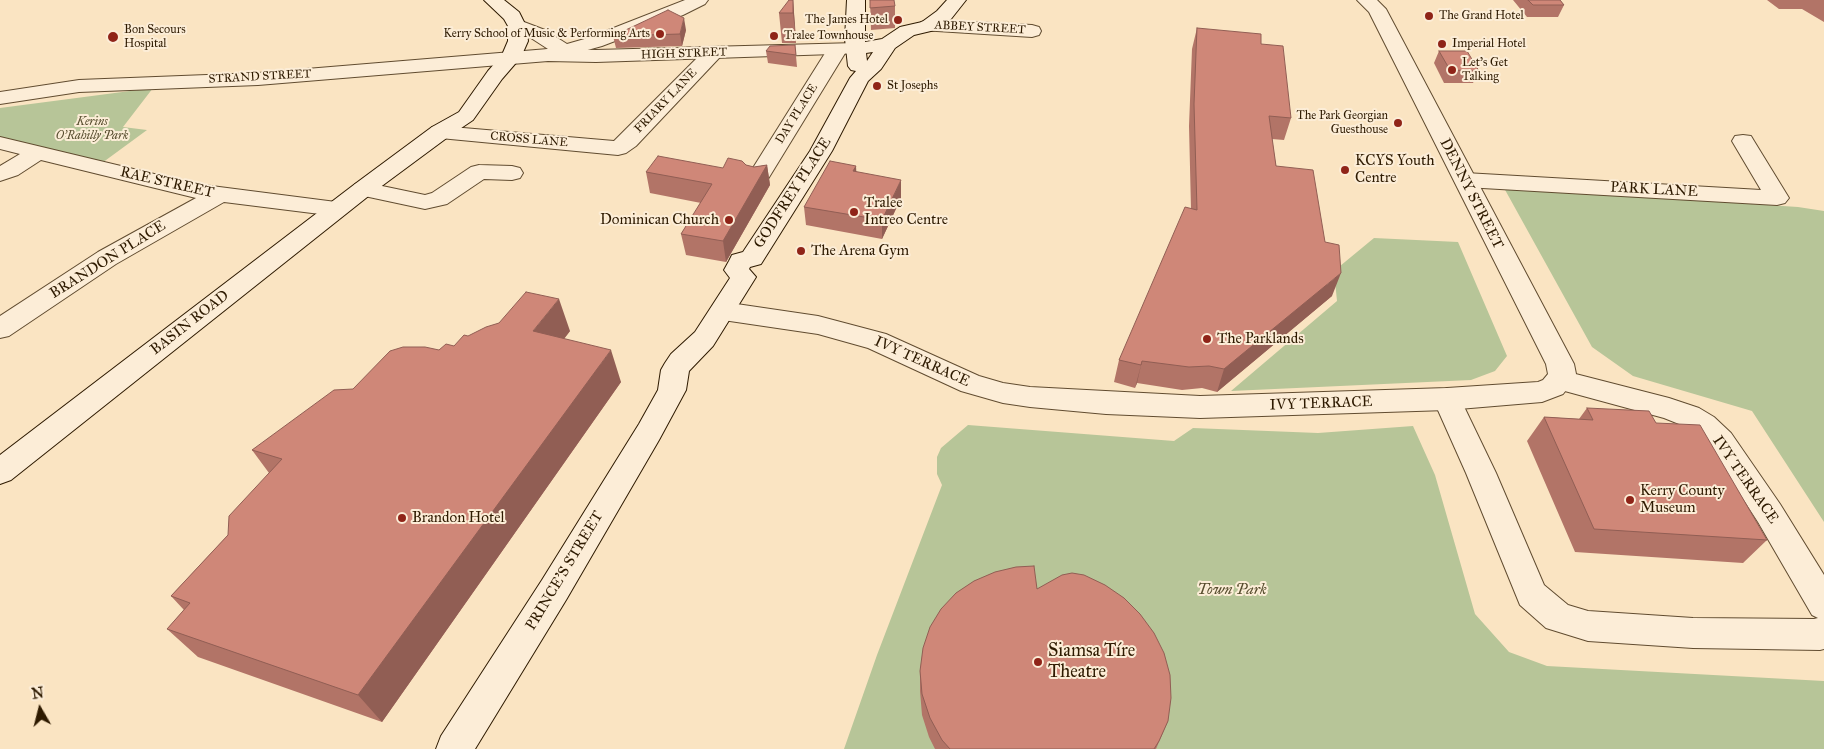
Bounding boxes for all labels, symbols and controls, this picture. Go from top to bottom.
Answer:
place label: The Grand Hotel [1439,9,1524,23]
marker: The Grand Hotel [1423,10,1435,22]
place label: The James Hotel [805,13,888,27]
marker: The James Hotel [892,14,904,26]
street label: ABBEY STREET [934,18,1026,38]
place label: Bon Secours Hospital [124,23,186,51]
place label: Kerry School of Music & Performing Arts [443,27,650,41]
marker: Kerry School of Music & Performing Arts [654,28,666,40]
place label: Tralee Townhouse [784,29,873,43]
marker: Bon Secours Hospital [106,30,120,44]
marker: Tralee Townhouse [768,30,780,42]
place label: Imperial Hotel [1452,37,1526,51]
marker: Imperial Hotel [1436,38,1448,50]
street label: HIGH STREET [641,45,727,63]
place label: Let's Get Talking [1462,56,1508,84]
marker: Let's Get Talking [1446,64,1458,76]
street label: FRIARY LANE [632,66,700,136]
street label: STRAND STREET [208,67,312,87]
place label: St Josephs [887,79,938,93]
marker: St Josephs [871,80,883,92]
street label: DAY PLACE [773,81,821,147]
place label: The Park Georgian Guesthouse [1296,109,1388,137]
park label: Kerins O'Rahilly Park [56,115,128,143]
marker: The Park Georgian Guesthouse [1392,117,1404,129]
street label: CROSS LANE [490,129,568,151]
street label: GODFREY PLACE [750,134,836,252]
street label: DENNY STREET [1435,136,1507,252]
place label: KCYS Youth Centre [1355,152,1435,187]
street label: RAE STREET [118,163,216,203]
marker: KCYS Youth Centre [1339,164,1351,176]
street label: PARK LANE [1610,179,1698,201]
place label: Tralee Intreo Centre [864,194,948,229]
marker: Tralee Intreo Centre [848,206,860,218]
place label: Dominican Church [600,211,719,229]
marker: Dominican Church [723,214,735,226]
street label: BRANDON PLACE [47,217,169,303]
place label: The Arena Gym [811,242,909,260]
marker: The Arena Gym [795,245,807,257]
street label: BASIN ROAD [147,287,233,359]
place label: The Parklands [1217,330,1304,348]
street label: IVY TERRACE [871,333,973,391]
marker: The Parklands [1201,333,1213,345]
street label: IVY TERRACE [1269,393,1373,415]
street label: IVY TERRACE [1708,433,1782,527]
place label: Kerry County Museum [1640,482,1725,517]
marker: Kerry County Museum [1624,494,1636,506]
street label: PRINCE'S STREET [522,508,608,634]
place label: Brandon Hotel [412,509,505,527]
marker: Brandon Hotel [396,512,408,524]
park label: Town Park [1197,581,1267,599]
place label: Siamsa Tíre Theatre [1048,641,1135,684]
marker: Siamsa Tíre Theatre [1032,656,1044,668]
north arrow [15,684,65,734]
text: N [31,684,45,703]

